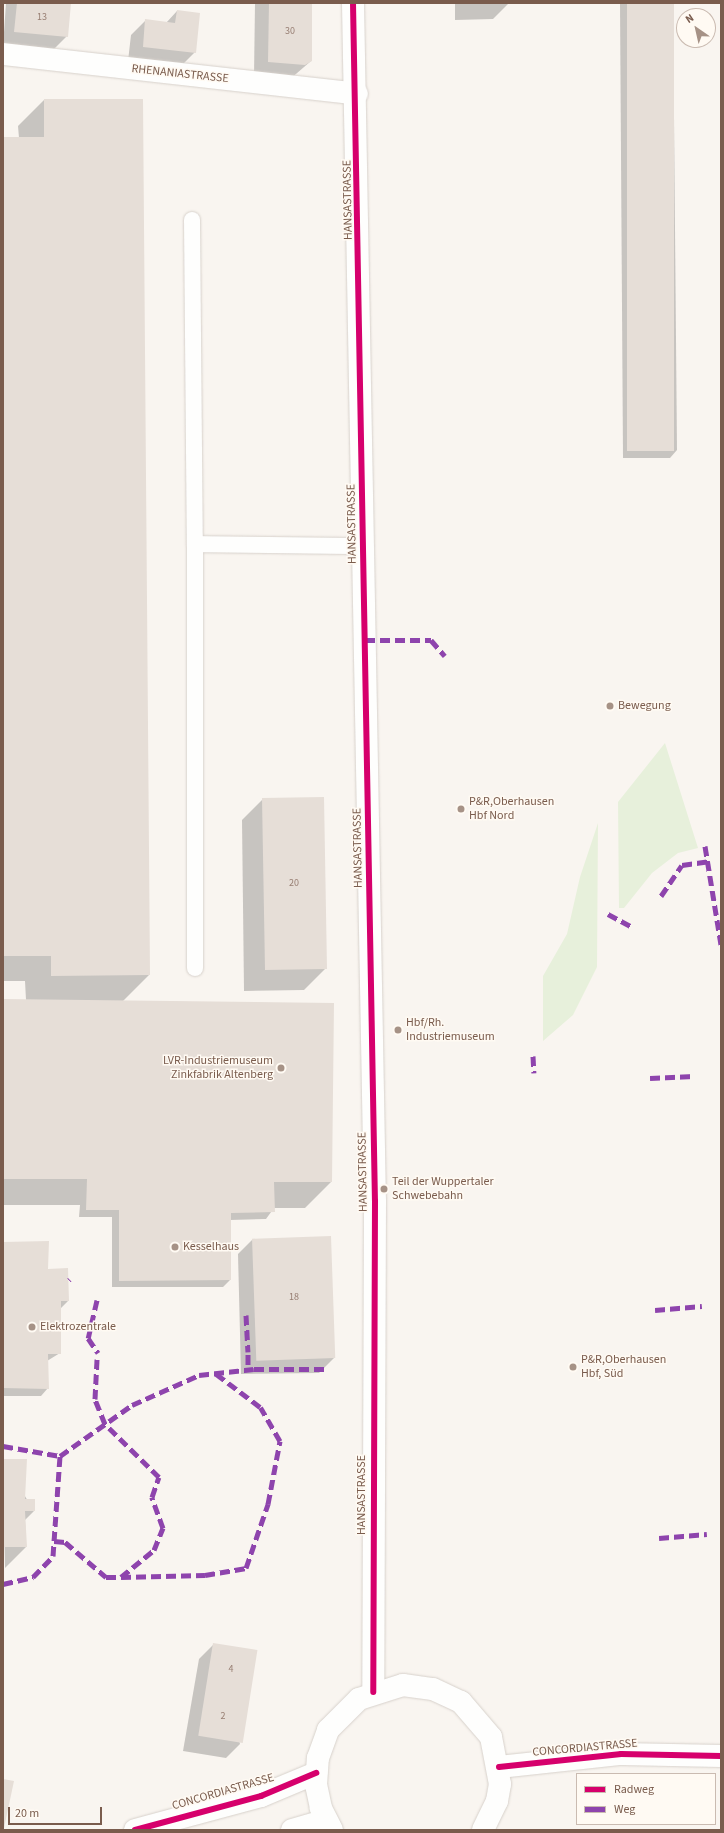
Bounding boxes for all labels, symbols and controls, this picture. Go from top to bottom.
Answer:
north arrow [676,8,716,48]
text: N [682,10,697,27]
house number: 13 [37,12,47,24]
house number: 30 [285,26,295,38]
street label: RHENANIASTRASSE [131,62,229,86]
street label: HANSASTRASSE [340,160,356,240]
street label: HANSASTRASSE [344,484,360,564]
place label: Bewegung [618,699,671,713]
marker: Bewegung [605,701,615,711]
place label: P&R,Oberhausen Hbf Nord [469,795,554,823]
marker: P&R,Oberhausen Hbf Nord [456,804,466,814]
street label: HANSASTRASSE [350,808,366,888]
house number: 20 [289,878,299,890]
place label: Hbf/Rh. Industriemuseum [406,1016,495,1044]
marker: Hbf/Rh. Industriemuseum [393,1025,403,1035]
place label: LVR-Industriemuseum Zinkfabrik Altenberg [163,1054,273,1082]
marker: LVR-Industriemuseum Zinkfabrik Altenberg [276,1063,286,1073]
street label: HANSASTRASSE [355,1132,371,1212]
place label: Teil der Wuppertaler Schwebebahn [392,1175,494,1203]
marker: Teil der Wuppertaler Schwebebahn [379,1184,389,1194]
place label: Kesselhaus [183,1240,239,1254]
marker: Kesselhaus [170,1242,180,1252]
house number: 18 [289,1292,299,1304]
place label: Elektrozentrale [40,1320,116,1334]
marker: Elektrozentrale [27,1322,37,1332]
place label: P&R,Oberhausen Hbf, Süd [581,1353,666,1381]
marker: P&R,Oberhausen Hbf, Süd [568,1362,578,1372]
street label: HANSASTRASSE [355,1455,369,1535]
house number: 4 [229,1664,233,1676]
house number: 2 [221,1711,225,1723]
street label: CONCORDIASTRASSE [532,1736,638,1760]
street label: CONCORDIASTRASSE [170,1771,276,1813]
legend [576,1773,716,1825]
text: Radweg [614,1781,654,1798]
scale bar [10,1799,104,1825]
text: Weg [614,1801,635,1818]
text: 20 m [15,1805,39,1822]

